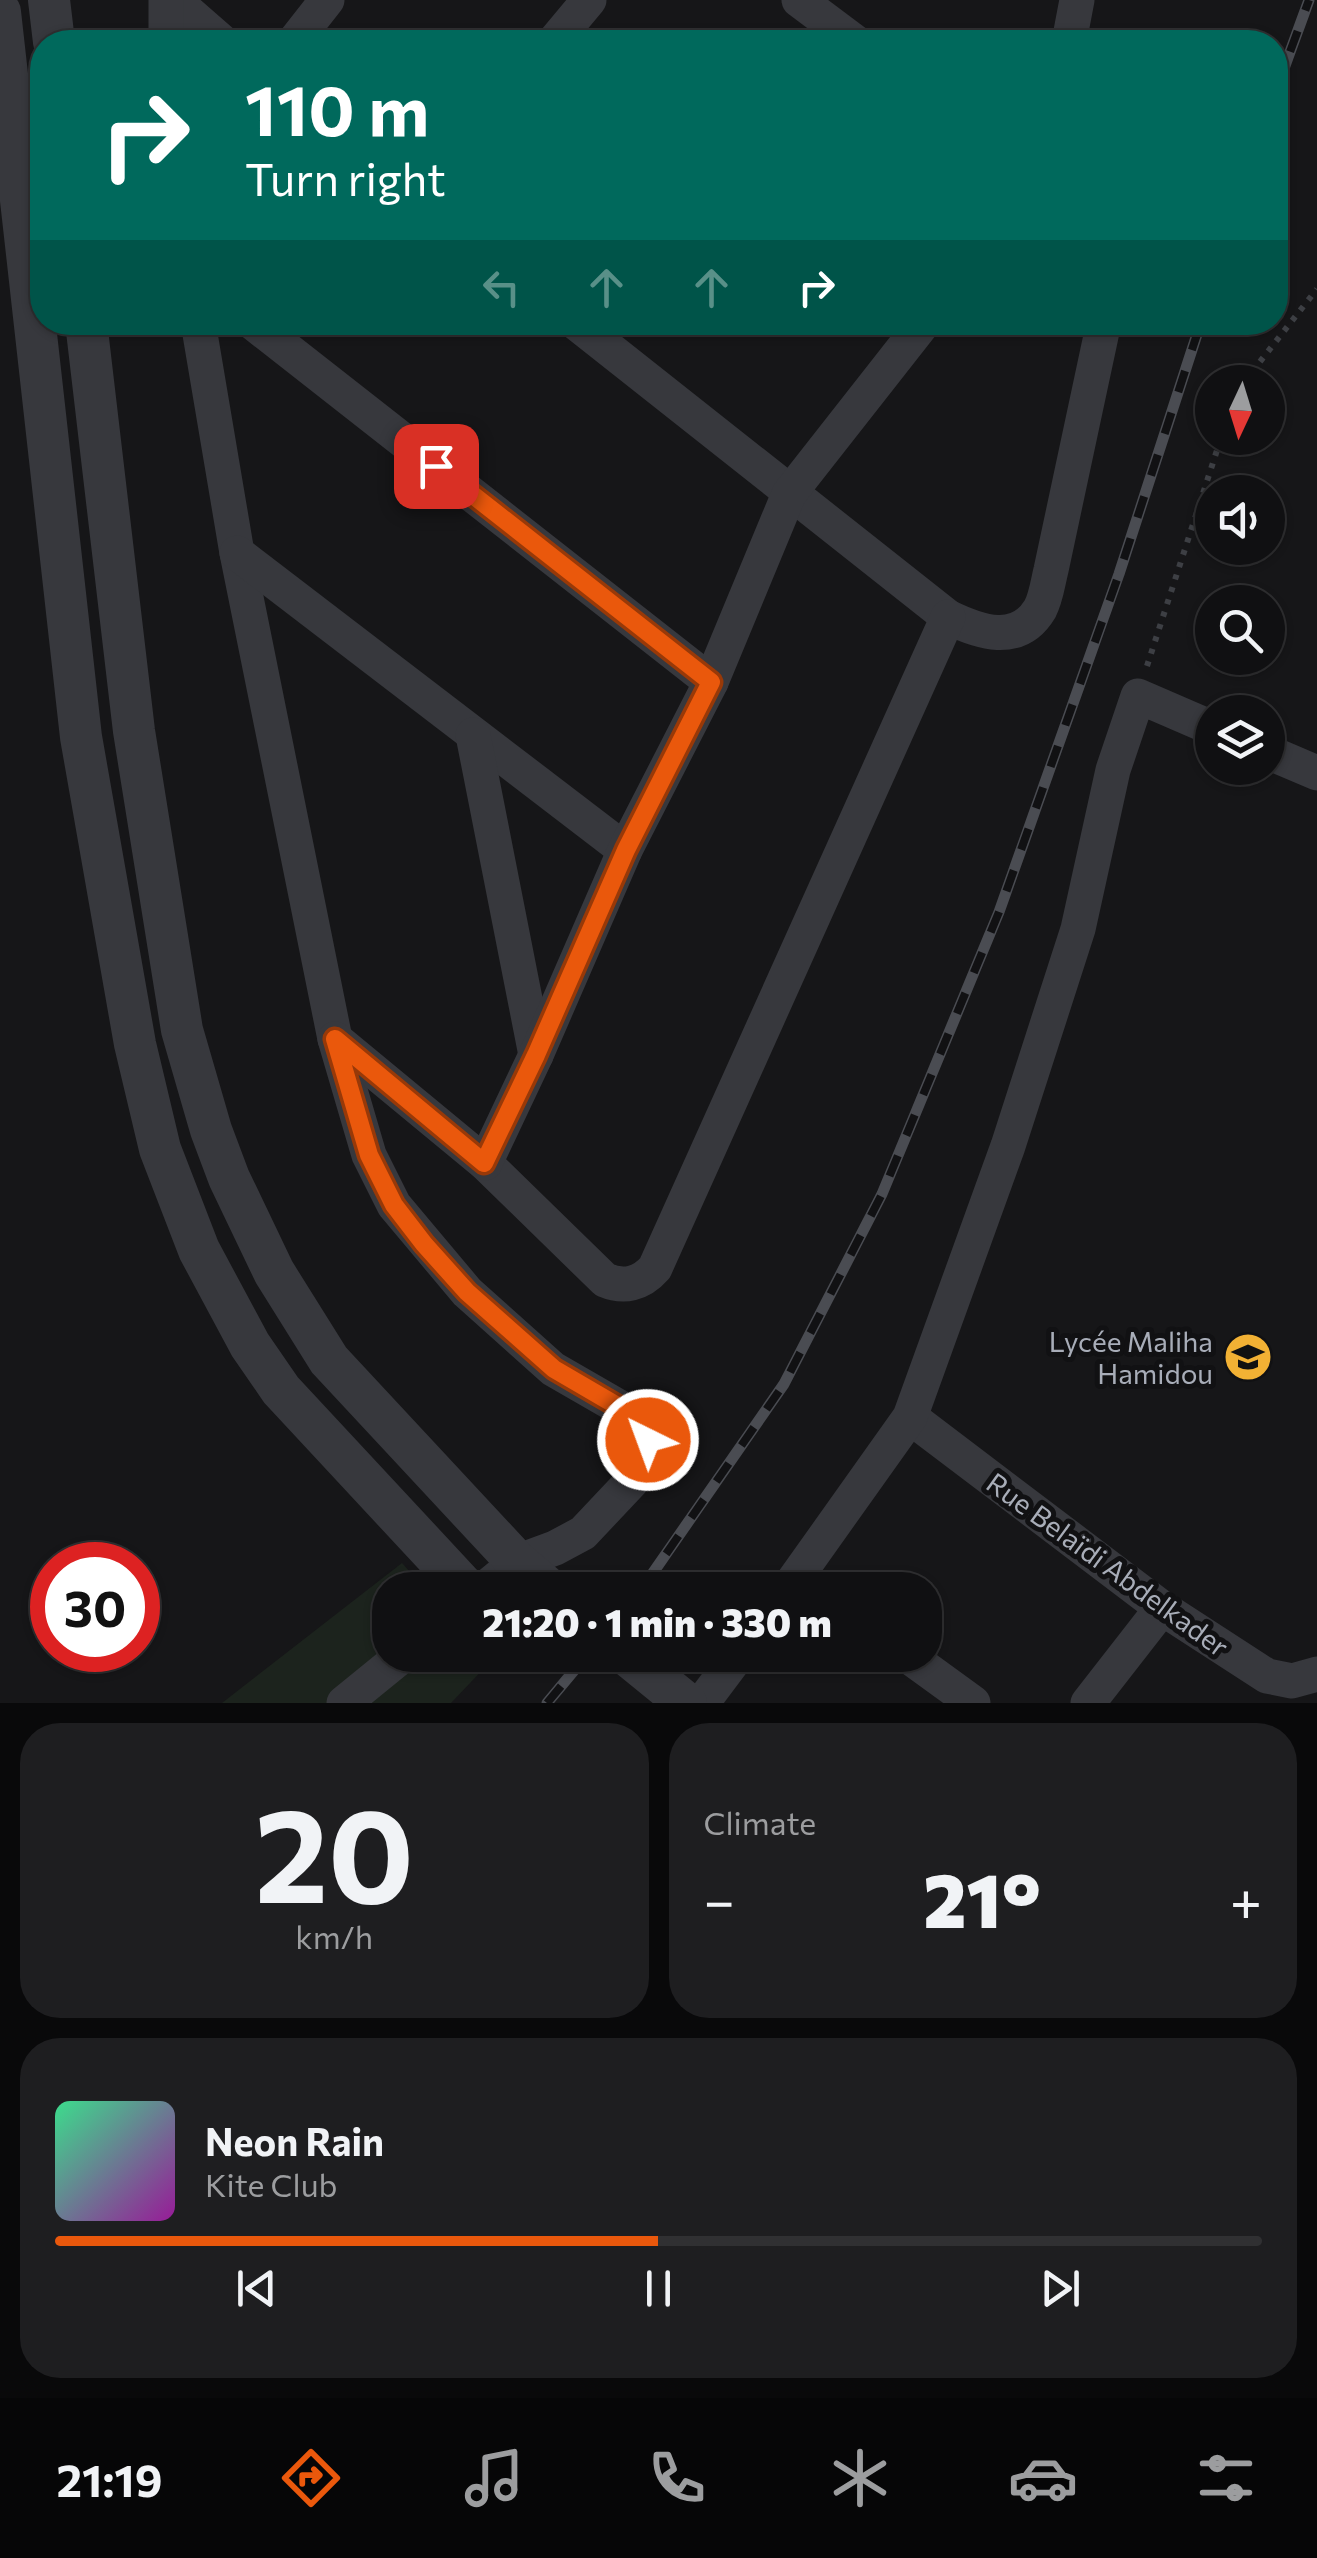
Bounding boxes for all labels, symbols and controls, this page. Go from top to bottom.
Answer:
text: 110 m [245,65,429,150]
icon: right [80,70,210,200]
text: Turn right [245,150,446,205]
icon: left [474,260,529,315]
icon: ahead [579,260,634,315]
icon: ahead [684,260,739,315]
icon: right [789,260,844,315]
north arrow [1195,365,1285,455]
map controls [1195,365,1285,785]
pin [394,424,479,509]
icon: arrive [409,439,464,494]
button: sound [1195,475,1285,565]
button: search [1195,585,1285,675]
button: layers [1195,695,1285,785]
place label: Lycée Maliha Hamidou [1049,1324,1213,1390]
school or university icon: Lycée Maliha Hamidou [1222,1331,1274,1383]
position arrow [596,1388,700,1492]
street label: Rue Belaïdi Abdelkader [980,1465,1236,1663]
speed limit sign: 30 [30,1542,160,1672]
text: 21:20 · 1 min · 330 m [482,1598,832,1645]
text: 20 [254,1771,414,1930]
text: Climate [704,1802,816,1842]
text: 21° [923,1852,1041,1943]
text: − [704,1865,735,1932]
text: + [1230,1865,1262,1932]
text: km/h [295,1916,373,1956]
text: Neon Rain [205,2117,384,2164]
text: Kite Club [205,2164,337,2204]
icon: previous [229,2261,284,2316]
icon: pause [631,2261,686,2316]
icon: next [1033,2261,1088,2316]
icon: directions [276,2443,346,2513]
icon: music [459,2443,529,2513]
icon: phone [642,2443,712,2513]
icon: climate [825,2443,895,2513]
icon: car [1008,2443,1078,2513]
icon: filters [1191,2443,1261,2513]
text: 21:19 [57,2451,163,2506]

